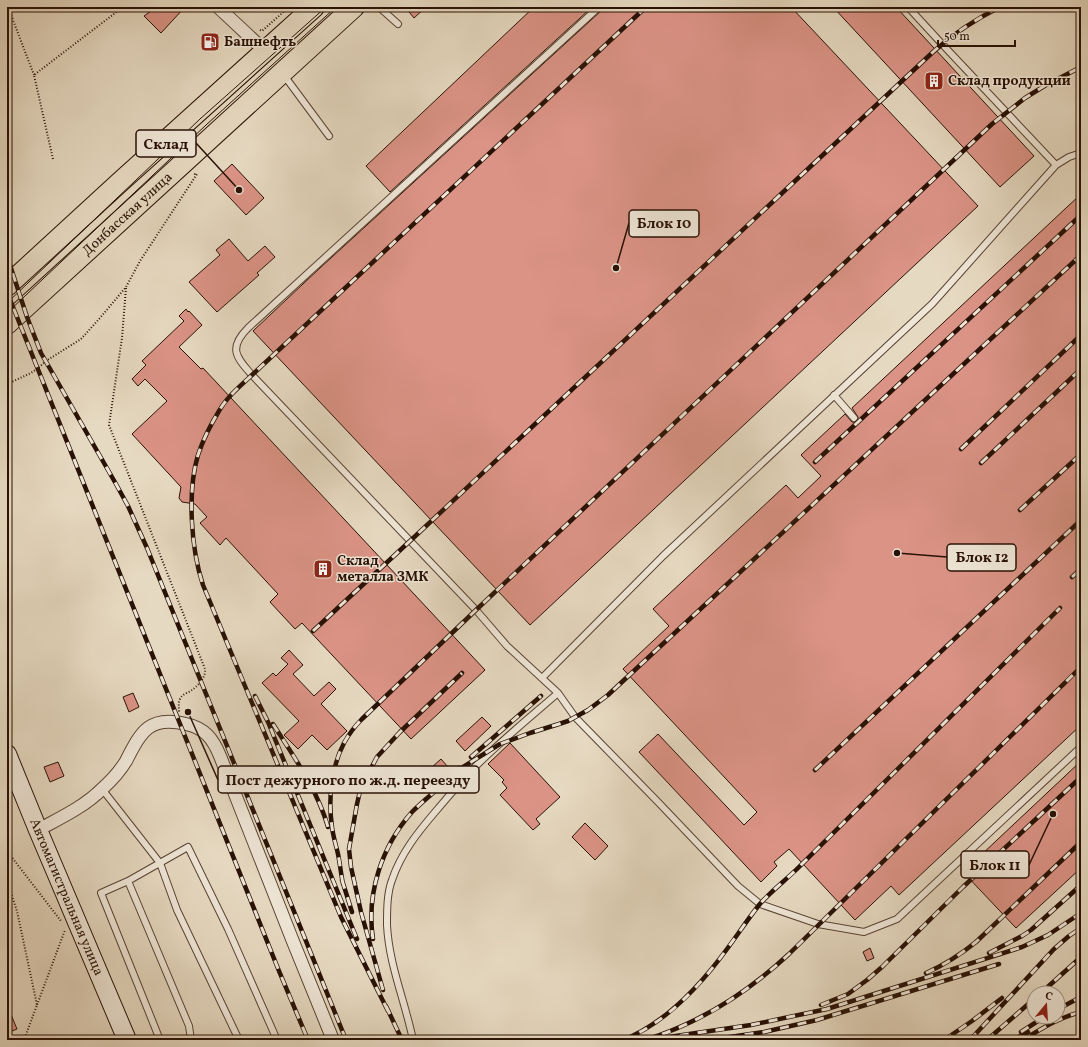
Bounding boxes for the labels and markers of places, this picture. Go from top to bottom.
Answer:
fuel station icon: Башнефть [199,31,221,53]
place label: Башнефть [224,33,296,52]
building icon: Склад продукции [923,70,945,92]
place label: Склад продукции [948,72,1071,91]
callout: Склад [136,130,196,157]
callout: Блок 10 [629,210,699,237]
callout: Блок 12 [947,544,1016,571]
place label: Склад металла ЗМК [337,552,429,587]
building icon: Склад металла ЗМК [312,558,334,580]
callout: Пост дежурного по ж.д. переезду [218,766,479,793]
callout: Блок 11 [961,851,1029,878]

